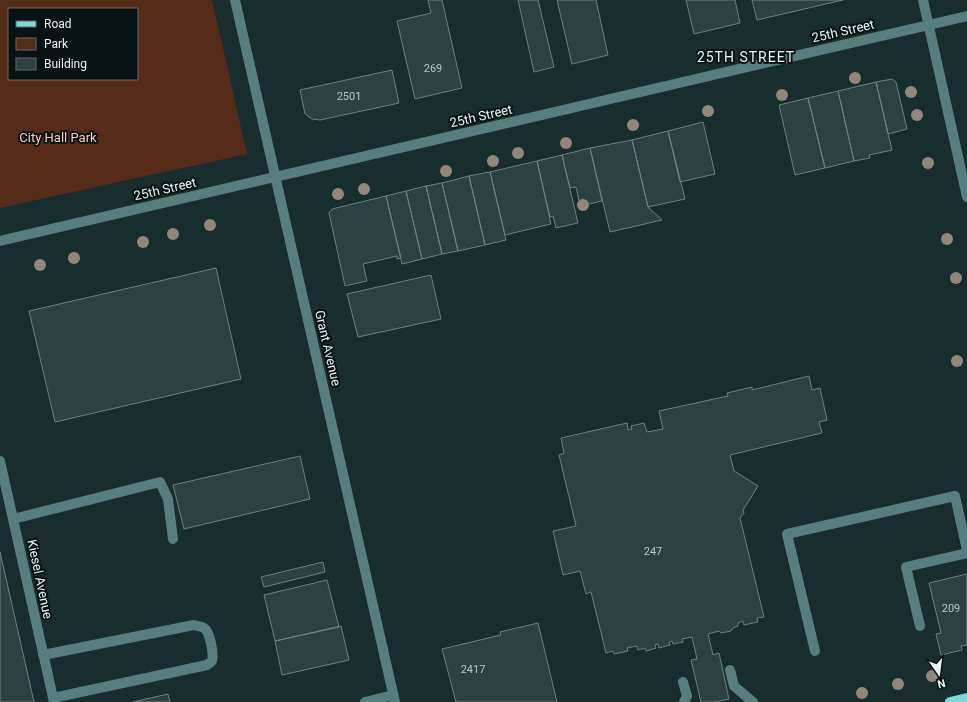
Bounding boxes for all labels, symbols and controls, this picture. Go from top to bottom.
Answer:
legend [8,8,138,80]
text: Road [44,17,72,31]
street label: 25th Street [810,17,876,45]
text: Park [44,37,69,51]
district label: 25TH STREET [697,49,795,65]
text: Building [44,57,87,71]
house number: 269 [424,62,442,75]
house number: 2501 [337,90,361,103]
street label: 25th Street [448,102,514,130]
park label: City Hall Park [19,130,97,145]
street label: 25th Street [132,175,198,203]
street label: Grant Avenue [312,309,344,387]
street label: Kiesel Avenue [24,538,56,620]
house number: 247 [644,545,662,558]
house number: 209 [942,602,960,615]
north arrow [919,654,959,694]
house number: 2417 [461,663,485,676]
text: N [936,676,947,691]

